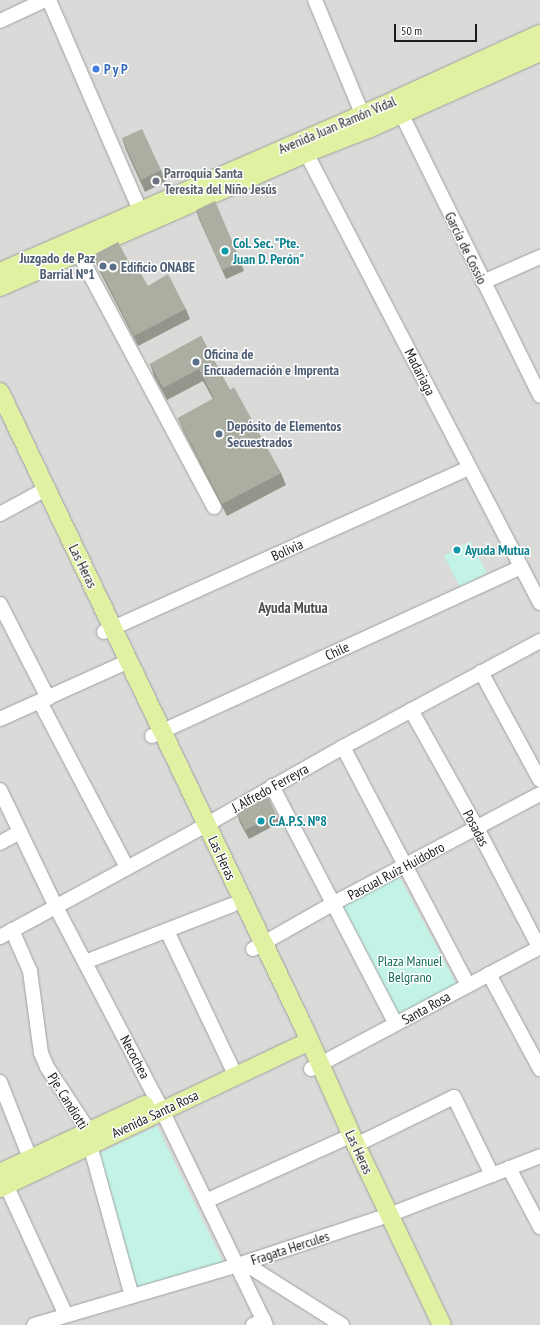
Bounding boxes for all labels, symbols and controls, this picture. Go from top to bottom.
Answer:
scale bar [396,16,479,42]
text: 50 m [401,23,422,38]
place label: P y P [104,61,129,77]
marker: P y P [91,64,101,74]
street label: Avenida Juan Ramón Vidal [276,93,398,157]
place label: Parroquia Santa Teresita del Niño Jesús [164,165,277,198]
marker: Parroquia Santa Teresita del Niño Jesús [151,176,161,186]
street label: García de Cossio [441,209,491,287]
place label: Col. Sec. "Pte. Juan D. Perón" [233,235,305,268]
marker: Col. Sec. "Pte. Juan D. Perón" [220,246,230,256]
place label: Juzgado de Paz Barrial Nº1 [20,250,95,282]
place label: Edificio ONABE [121,259,195,275]
marker: Juzgado de Paz Barrial Nº1 [98,261,108,271]
marker: Edificio ONABE [108,262,118,272]
place label: Oficina de Encuadernación e Imprenta [204,346,339,378]
street label: Madariaga [401,346,439,398]
marker: Oficina de Encuadernación e Imprenta [191,357,201,367]
place label: Depósito de Elementos Secuestrados [227,418,341,450]
marker: Depósito de Elementos Secuestrados [214,429,224,439]
street label: Bolivia [269,536,305,564]
street label: Las Heras [65,541,101,591]
place label: Ayuda Mutua [465,542,530,558]
marker: Ayuda Mutua [452,545,462,555]
district label: Ayuda Mutua [258,599,328,617]
street label: Chile [322,638,352,664]
street label: J. Alfredo Ferreyra [228,760,312,816]
street label: Posadas [460,807,492,849]
place label: C.A.P.S. Nº8 [269,813,328,829]
marker: C.A.P.S. Nº8 [256,816,266,826]
street label: Las Heras [205,833,239,883]
street label: Pascual Ruiz Huidobro [345,838,447,904]
park label: Plaza Manuel Belgrano [378,953,442,986]
street label: Santa Rosa [399,988,453,1028]
street label: Necochea [117,1033,153,1081]
street label: Pje. Candiotti [44,1069,92,1133]
street label: Avenida Santa Rosa [109,1087,201,1141]
street label: Las Heras [342,1127,376,1177]
street label: Fragata Hercules [249,1227,331,1269]

